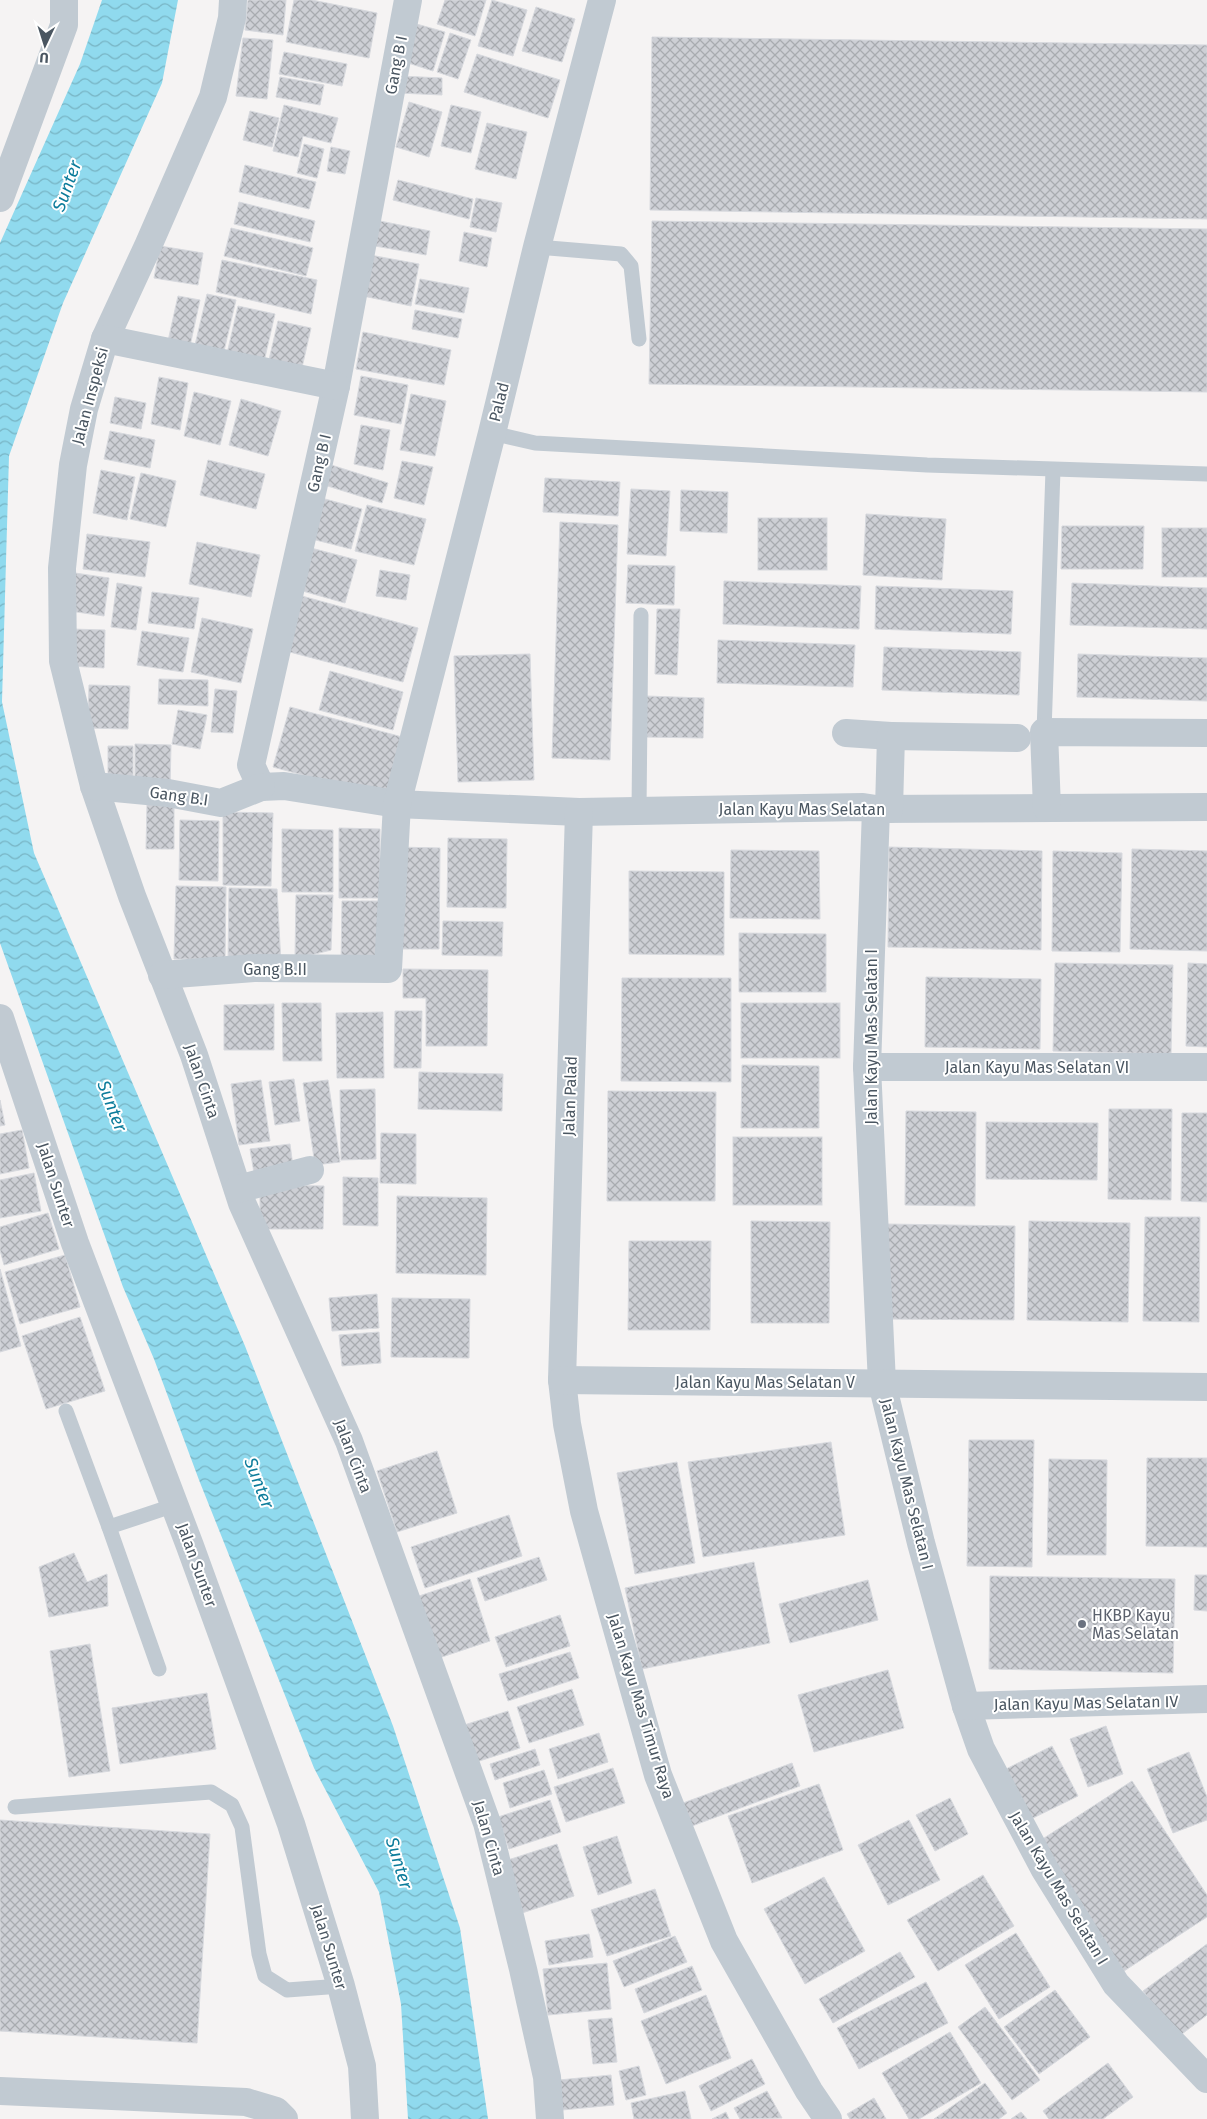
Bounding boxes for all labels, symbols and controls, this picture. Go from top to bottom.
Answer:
north arrow [20,20,70,70]
street label: Gang B I [381,34,411,96]
text: U [39,49,49,66]
water label: Sunter [47,156,87,215]
street label: Jalan Inspeksi [68,345,112,447]
street label: Palad [485,380,513,424]
street label: Gang B I [303,432,335,494]
street label: Gang B.I [148,782,210,810]
street label: Jalan Kayu Mas Selatan [719,800,885,819]
street label: Jalan Kayu Mas Selatan I [862,949,881,1125]
street label: Gang B.II [243,960,307,979]
street label: Jalan Cinta [180,1041,224,1121]
street label: Jalan Palad [559,1056,581,1136]
street label: Jalan Kayu Mas Selatan VI [945,1058,1129,1077]
water label: Sunter [92,1077,132,1136]
street label: Jalan Sunter [33,1140,79,1231]
street label: Jalan Kayu Mas Selatan V [675,1373,855,1392]
street label: Jalan Kayu Mas Selatan I [877,1396,937,1572]
street label: Jalan Cinta [330,1416,376,1496]
water label: Sunter [239,1454,279,1513]
street label: Jalan Sunter [173,1520,221,1610]
place label: HKBP Kayu Mas Selatan [1092,1606,1179,1643]
street label: Jalan Kayu Mas Timur Raya [604,1611,678,1801]
marker: HKBP Kayu Mas Selatan [1076,1618,1088,1630]
street label: Jalan Kayu Mas Selatan IV [994,1692,1179,1714]
street label: Jalan Cinta [469,1798,509,1878]
street label: Jalan Kayu Mas Selatan I [1006,1808,1112,1968]
water label: Sunter [380,1834,418,1893]
street label: Jalan Sunter [307,1902,351,1993]

